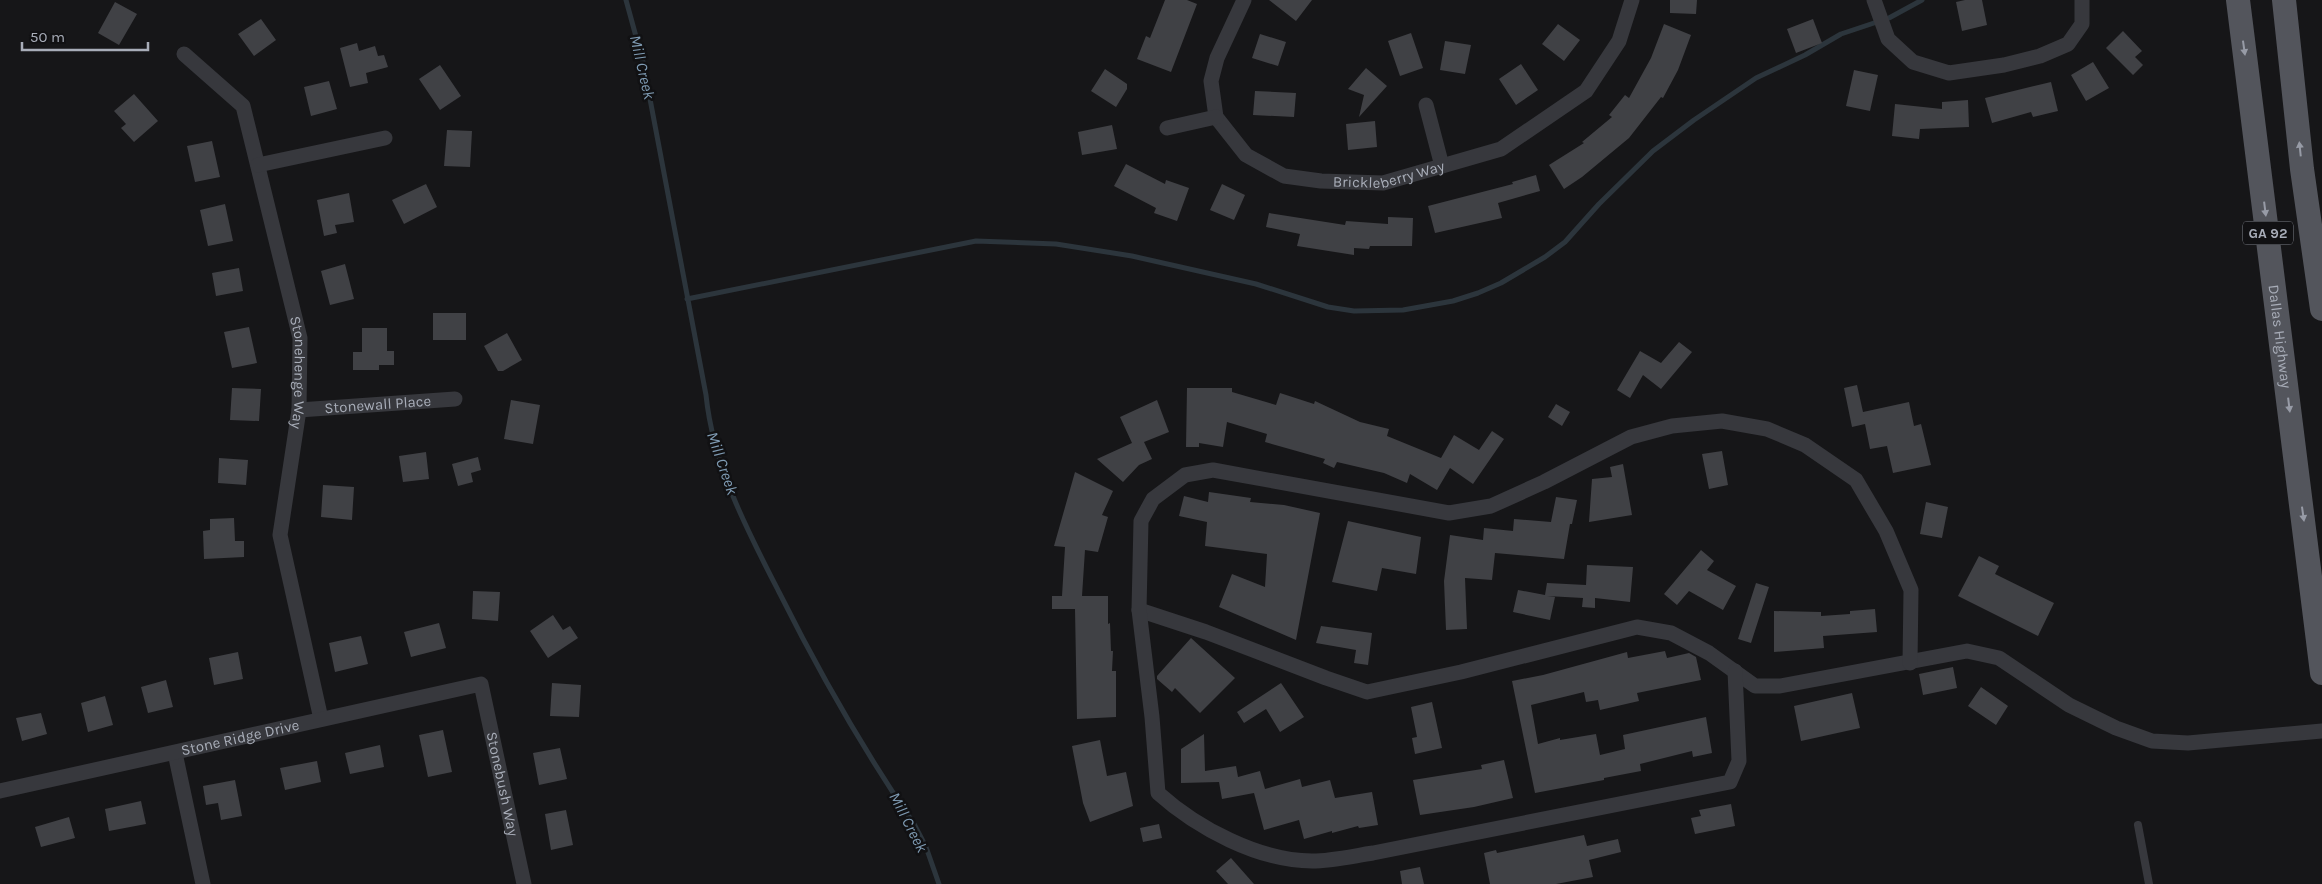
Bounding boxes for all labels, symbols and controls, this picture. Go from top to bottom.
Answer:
scale bar [22,20,149,52]
text: 50 m [30,28,65,46]
water label: Mill Creek [626,33,659,102]
one-way arrow [2240,41,2248,57]
one-way arrow [2296,141,2304,157]
street label: Brickleberry Way [1333,157,1447,192]
one-way arrow [2261,202,2269,218]
road number: GA 92 [2243,222,2293,244]
street label: Dallas Highway [2265,283,2295,389]
street label: Stonehenge Way [286,314,309,430]
street label: Stonewall Place [324,392,432,417]
one-way arrow [2285,398,2293,414]
water label: Mill Creek [703,429,742,498]
one-way arrow [2299,506,2307,522]
street label: Stone Ridge Drive [179,716,301,759]
street label: Stonebush Way [483,730,522,838]
water label: Mill Creek [885,789,932,856]

